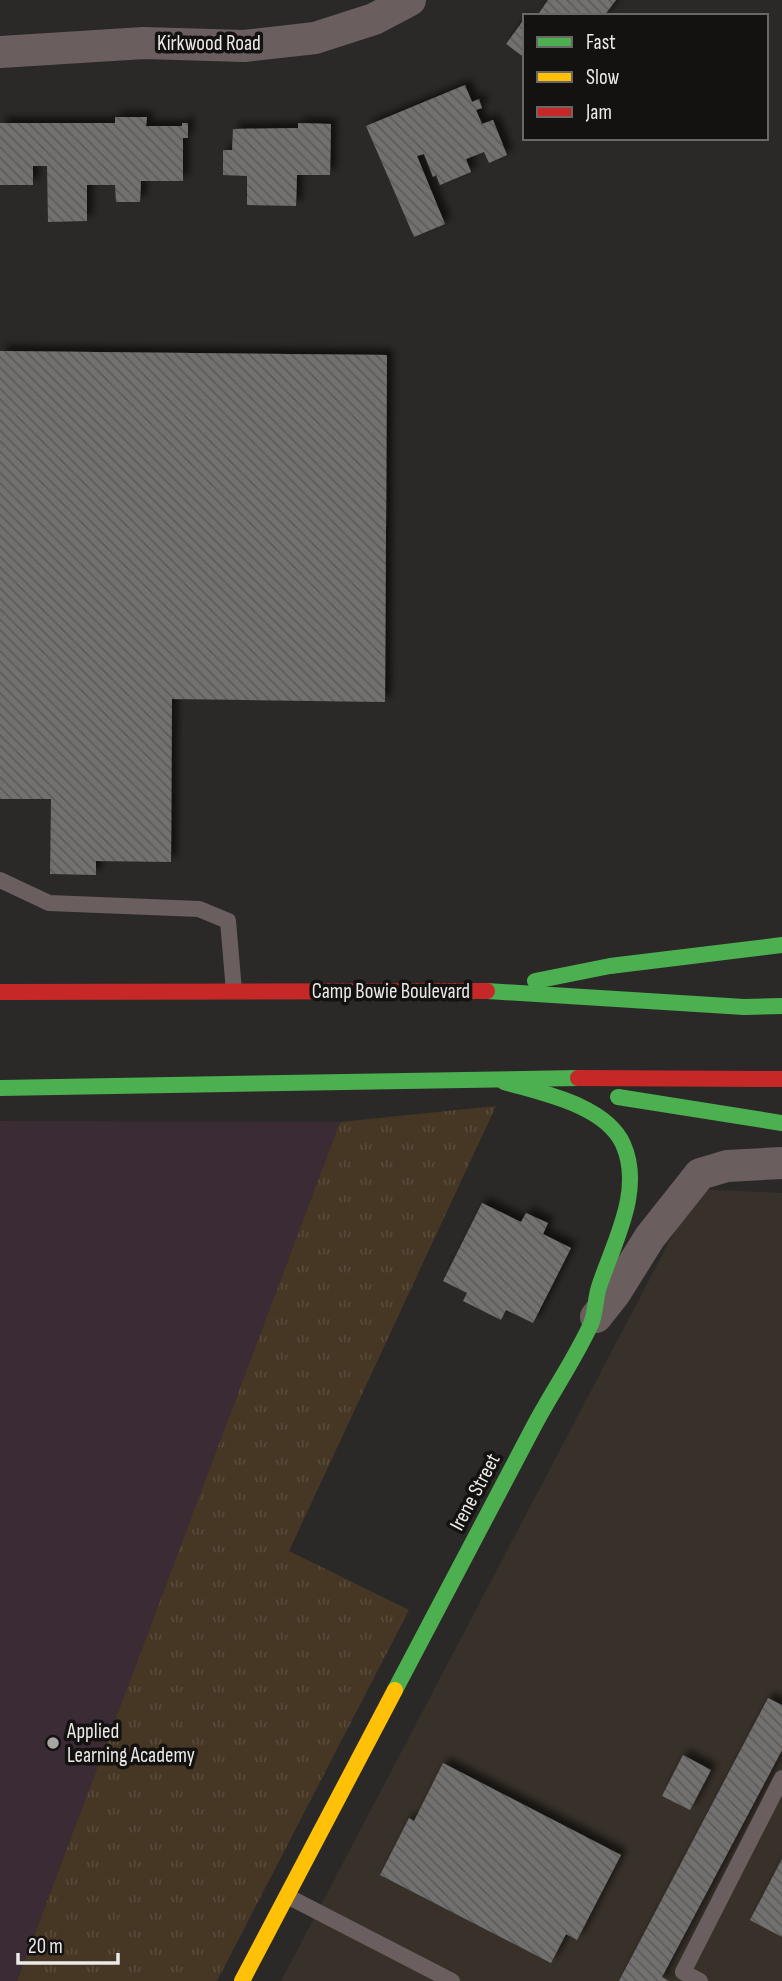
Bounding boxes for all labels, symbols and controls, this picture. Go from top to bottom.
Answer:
legend [523,14,768,140]
text: Fast [586,30,616,55]
street label: Kirkwood Road [157,31,261,56]
text: Slow [586,65,620,90]
text: Jam [585,100,612,125]
street label: Camp Bowie Boulevard [312,979,470,1004]
street label: Irene Street [444,1449,506,1535]
place label: Applied Learning Academy [66,1719,195,1768]
marker: Applied Learning Academy [45,1735,61,1751]
scale bar [18,1922,117,1966]
text: 20 m [28,1934,63,1959]

